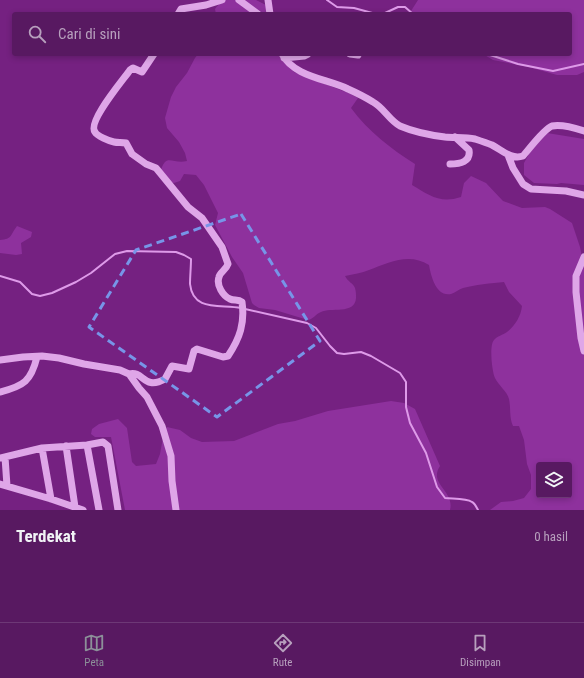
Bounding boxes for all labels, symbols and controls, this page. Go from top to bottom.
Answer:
search box [12,12,572,56]
icon: search [26,23,48,45]
text: Cari di sini [58,25,120,43]
map controls [536,462,572,498]
button: layers [536,462,572,498]
text: Terdekat [16,526,76,546]
text: 0 hasil [534,529,568,544]
tab: Peta [83,632,105,669]
tab: Rute [272,632,294,669]
tab: Disimpan [460,632,501,669]

